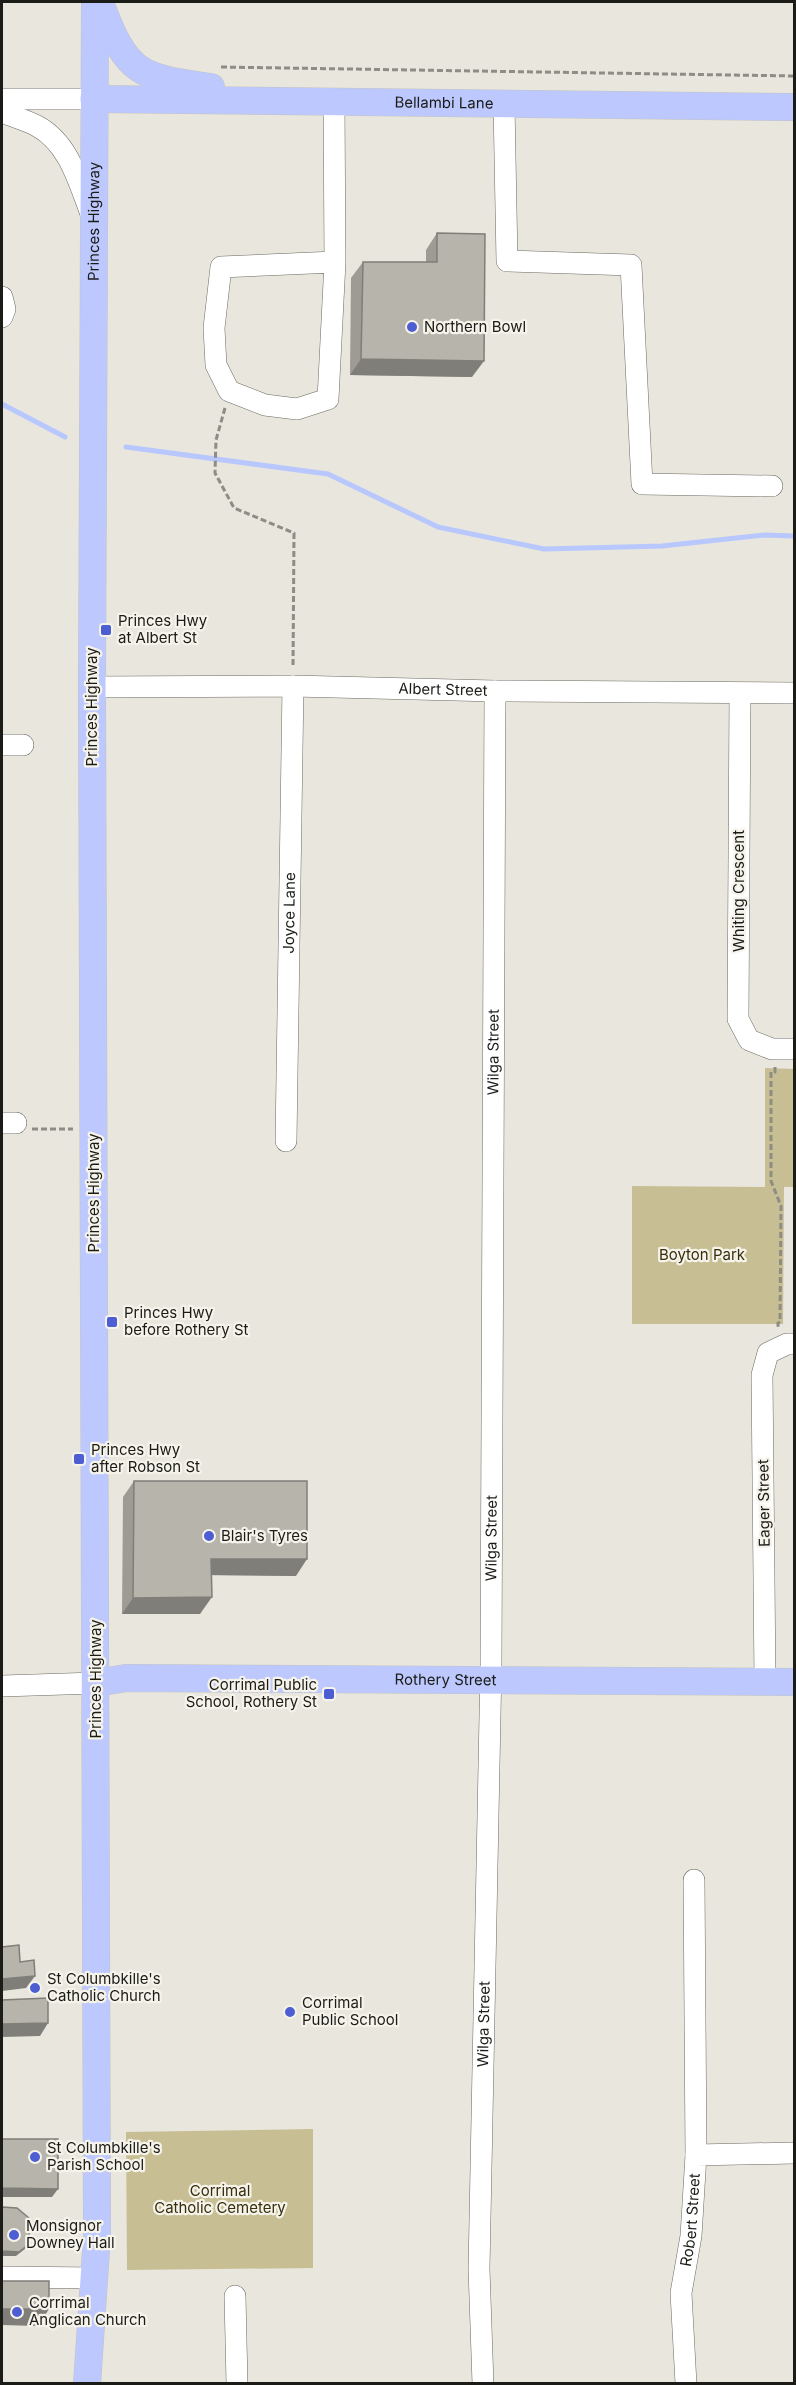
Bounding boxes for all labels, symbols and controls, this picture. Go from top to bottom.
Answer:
street label: Bellambi Lane [394,92,494,113]
street label: Princes Highway [84,161,103,281]
place label: Northern Bowl [424,317,526,336]
marker: Northern Bowl [405,320,419,334]
place label: Princes Hwy at Albert St [118,611,208,647]
marker: Princes Hwy at Albert St [99,623,113,637]
street label: Princes Highway [82,647,101,767]
street label: Albert Street [398,679,488,700]
street label: Whiting Crescent [729,830,748,952]
street label: Joyce Lane [279,872,299,954]
street label: Wilga Street [483,1009,503,1095]
street label: Princes Highway [84,1133,103,1253]
park label: Boyton Park [659,1245,746,1264]
place label: Princes Hwy before Rothery St [124,1303,249,1339]
marker: Princes Hwy before Rothery St [105,1315,119,1329]
place label: Princes Hwy after Robson St [91,1440,200,1476]
marker: Princes Hwy after Robson St [72,1452,86,1466]
street label: Eager Street [753,1459,774,1547]
street label: Wilga Street [481,1495,501,1581]
place label: Blair's Tyres [221,1526,308,1545]
marker: Blair's Tyres [202,1529,216,1543]
street label: Princes Highway [86,1619,105,1739]
street label: Rothery Street [395,1670,497,1689]
place label: Corrimal Public School, Rothery St [186,1675,317,1711]
marker: Corrimal Public School, Rothery St [322,1687,336,1701]
place label: St Columbkille's Catholic Church [47,1969,161,2005]
marker: St Columbkille's Catholic Church [28,1981,42,1995]
street label: Wilga Street [473,1981,494,2067]
place label: Corrimal Public School [302,1993,398,2029]
marker: Corrimal Public School [283,2005,297,2019]
place label: St Columbkille's Parish School [47,2138,161,2174]
marker: St Columbkille's Parish School [28,2150,42,2164]
street label: Robert Street [676,2173,704,2268]
park label: Corrimal Catholic Cemetery [154,2181,286,2217]
place label: Monsignor Downey Hall [26,2216,115,2252]
marker: Monsignor Downey Hall [7,2228,21,2242]
place label: Corrimal Anglican Church [29,2293,146,2329]
marker: Corrimal Anglican Church [10,2305,24,2319]

